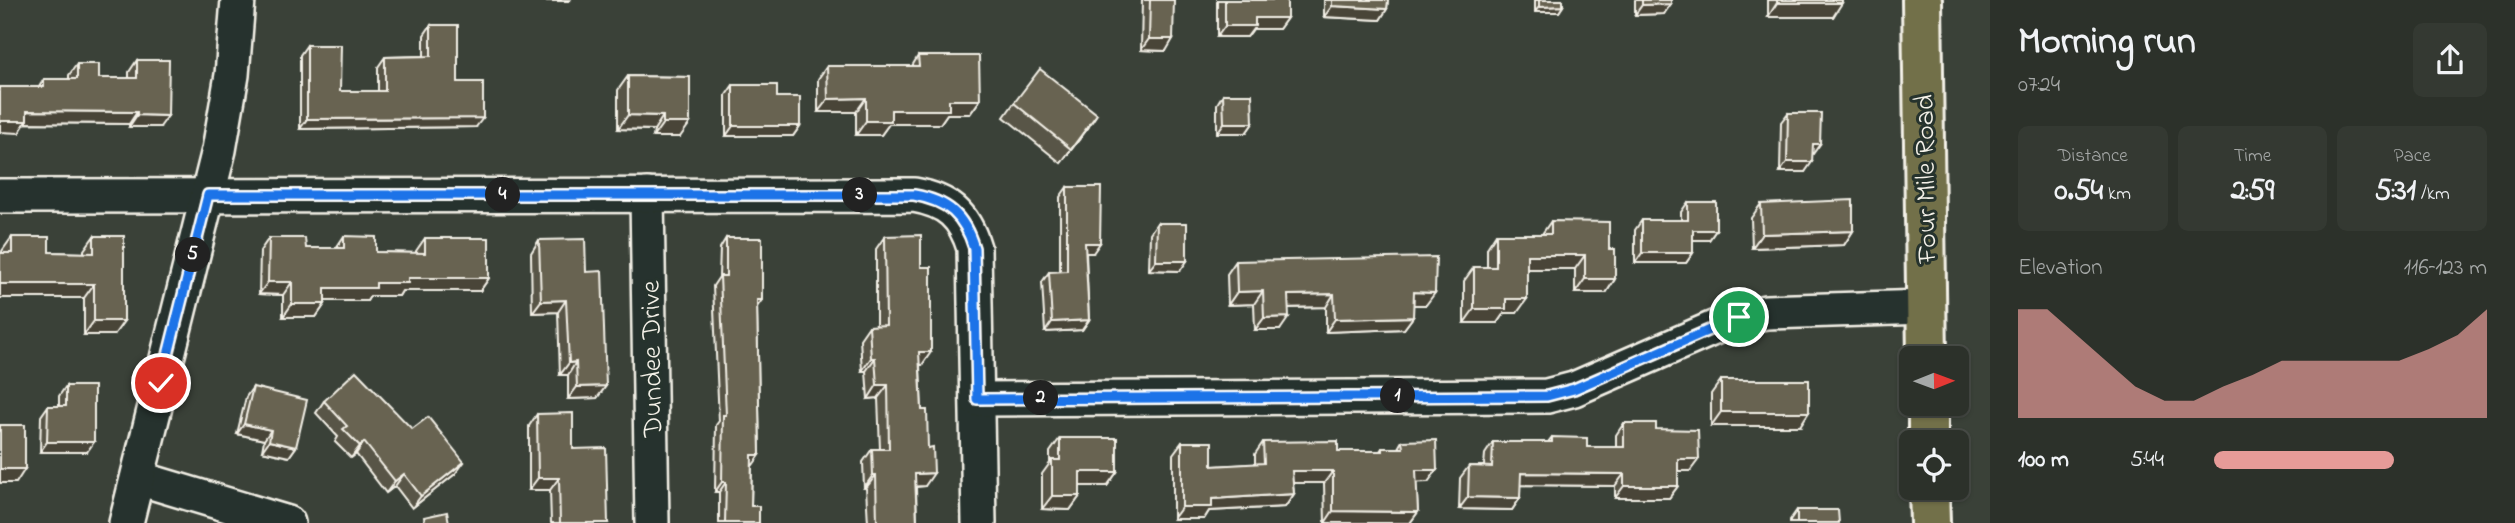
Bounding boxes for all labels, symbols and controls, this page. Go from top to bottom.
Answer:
text: Morning run [2018,15,2196,71]
button: share [2413,23,2487,97]
text: 07:24 [2018,69,2060,102]
street label: Four Mile Road [1906,94,1949,265]
text: Distance [2058,143,2128,170]
text: Time [2234,143,2271,170]
text: Pace [2394,143,2431,170]
text: 0.54 [2055,170,2103,214]
text: 2:59 [2231,170,2274,214]
text: 5:31 [2374,170,2416,214]
pin: 4 [486,178,520,212]
pin: 3 [842,178,878,212]
text: 4 [499,181,506,208]
text: 3 [856,181,863,208]
text: km [2103,181,2131,208]
text: /km [2416,181,2450,208]
pin: 5 [176,238,210,272]
text: 5 [187,241,198,268]
text: Elevation [2018,252,2103,285]
text: 116–123 m [2404,252,2487,285]
street label: Dundee Drive [632,280,675,439]
pin [1709,287,1769,347]
icon: arrive [1720,298,1758,336]
north arrow [1899,346,1969,416]
map controls [1899,346,1969,500]
pin [131,353,191,413]
icon: check [142,364,180,402]
pin: 1 [1380,378,1416,414]
pin: 2 [1024,380,1058,416]
text: 1 [1394,382,1401,409]
text: 2 [1036,384,1045,411]
button: locate [1899,430,1969,500]
text: 100 m [2018,444,2069,477]
text: 5:44 [2130,444,2164,477]

